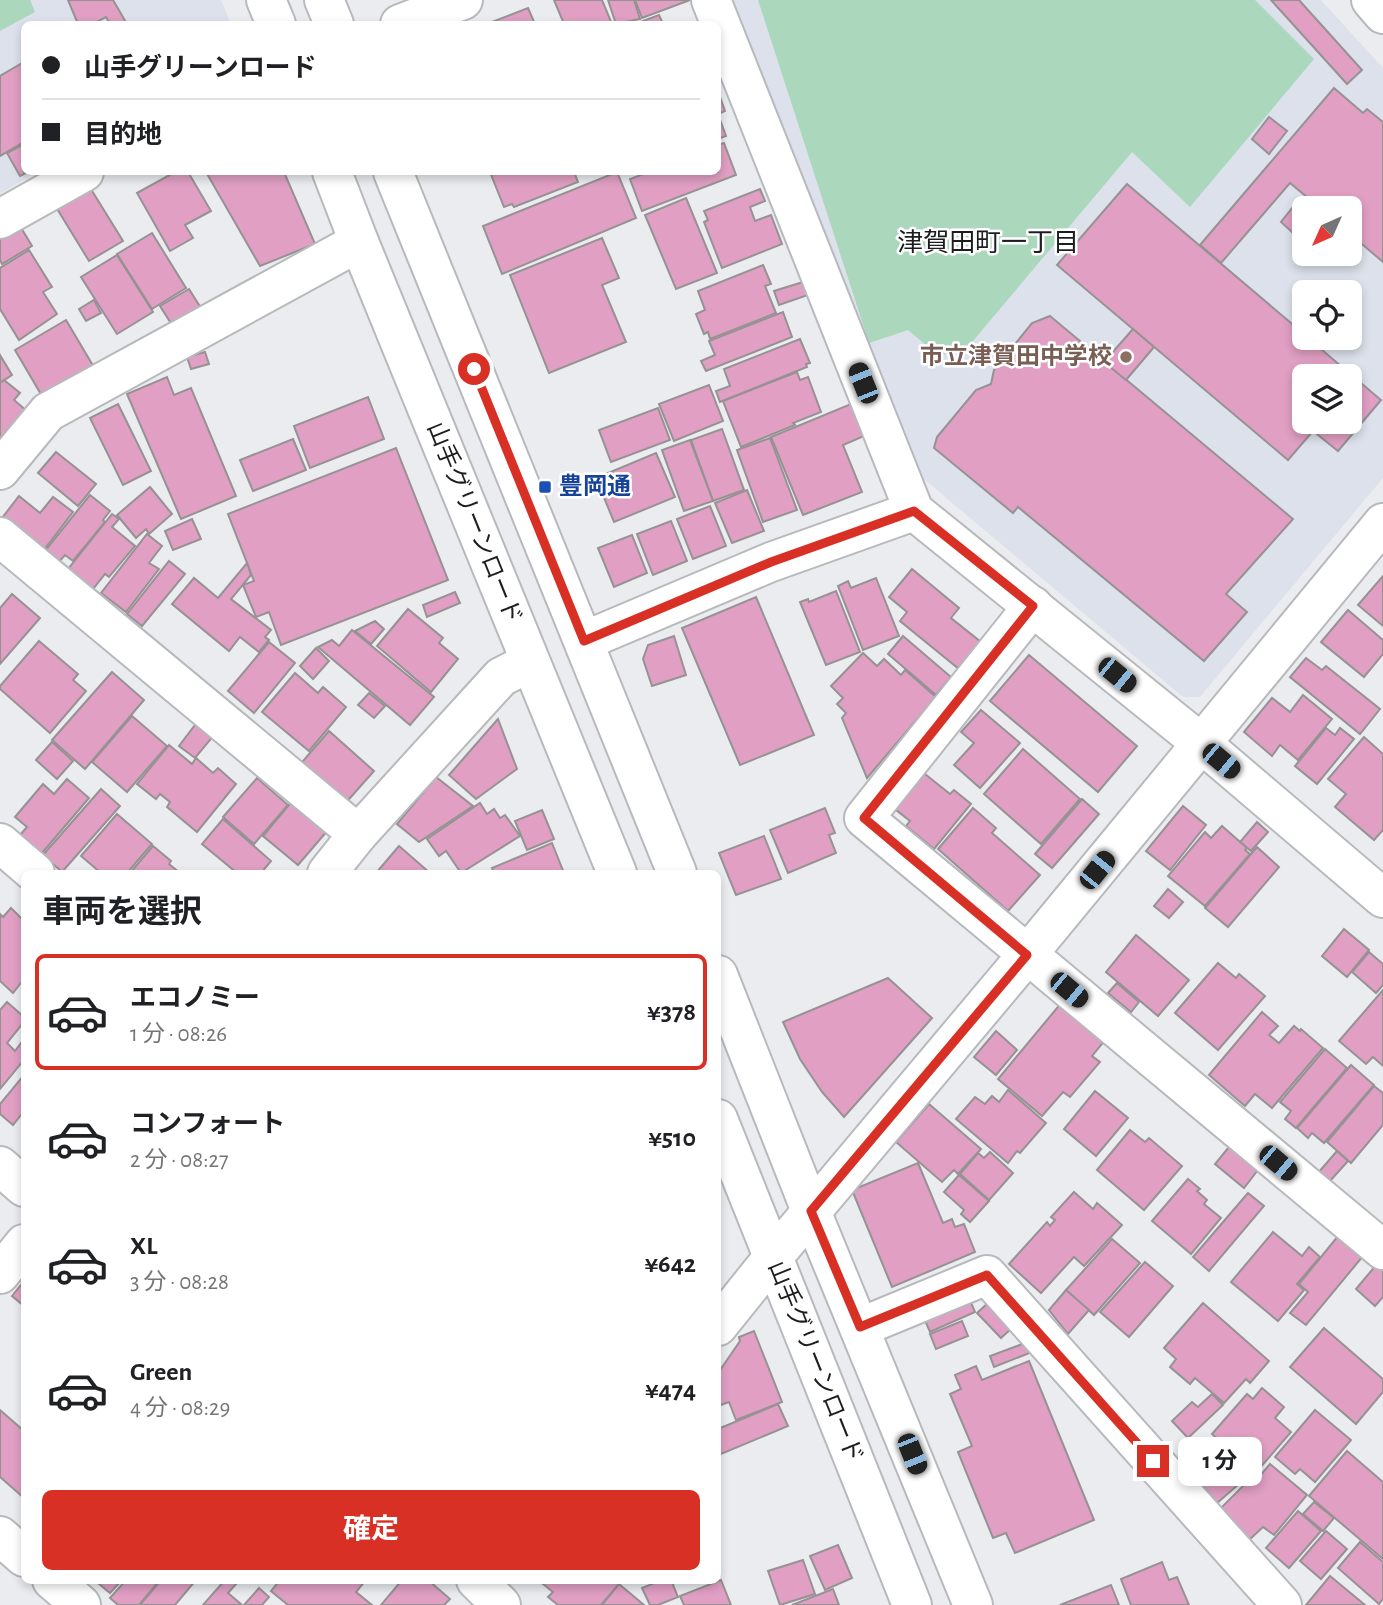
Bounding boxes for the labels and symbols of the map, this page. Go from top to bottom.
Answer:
north arrow [1292,196,1362,266]
district label: 津賀田町一丁目 [897,229,1079,256]
place label: 市立津賀田中学校 [920,343,1112,369]
marker: 市立津賀田中学校 [1118,349,1134,365]
route start [458,353,490,385]
car [846,360,881,406]
street label: 山手グリーンロード [423,418,527,627]
place label: 豊岡通 [559,473,631,499]
marker: 豊岡通 [537,479,553,495]
car [1095,654,1140,696]
car [1199,739,1244,783]
car [1076,847,1119,893]
car [1047,968,1092,1012]
car [1256,1141,1301,1185]
street label: 山手グリーンロード [764,1257,868,1466]
car [895,1431,930,1477]
callout: 1 分 [1178,1436,1262,1486]
route end [1137,1445,1169,1477]

